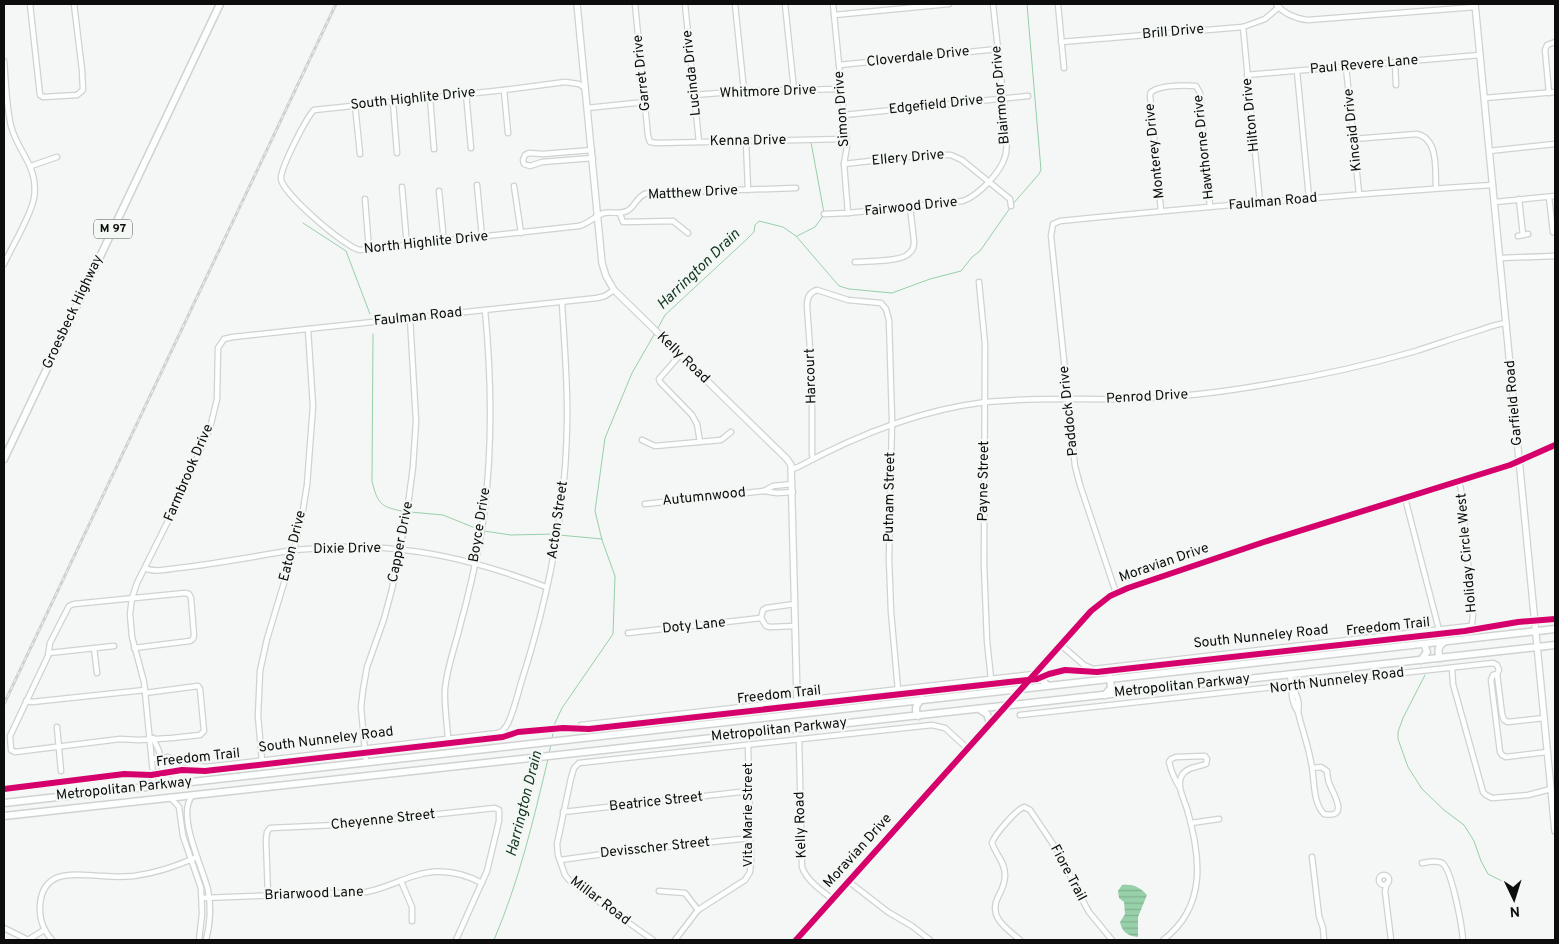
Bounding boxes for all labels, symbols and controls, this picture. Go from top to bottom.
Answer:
street label: Brill Drive [1141,21,1205,43]
street label: Lucinda Drive [679,29,705,117]
street label: Garret Drive [630,34,654,112]
street label: Cloverdale Drive [866,43,970,71]
street label: Blairmoor Drive [988,45,1014,145]
street label: Paul Revere Lane [1309,52,1419,78]
street label: Simon Drive [831,70,853,148]
street label: Hilton Drive [1239,77,1263,153]
street label: Whitmore Drive [719,82,817,102]
street label: South Highlite Drive [350,84,476,114]
street label: Kincaid Drive [1340,88,1366,172]
street label: Edgefield Drive [888,92,984,118]
street label: Hawthorne Drive [1190,94,1218,200]
street label: Monterey Drive [1142,103,1168,199]
street label: Kenna Drive [710,132,786,150]
street label: Ellery Drive [871,146,945,170]
street label: Matthew Drive [648,182,738,204]
street label: Faulman Road [1228,190,1318,214]
street label: Fairwood Drive [864,194,958,220]
road number: M 97 [94,220,132,238]
water label: Harrington Drain [653,226,745,314]
street label: North Highlite Drive [363,228,489,258]
street label: Groesbeck Highway [39,252,107,372]
street label: Faulman Road [373,304,463,330]
street label: Kelly Road [653,329,713,387]
street label: Harcourt [802,348,820,404]
street label: Garfield Road [1502,360,1526,446]
street label: Paddock Drive [1056,365,1082,457]
street label: Penrod Drive [1106,386,1188,408]
street label: Farmbrook Drive [161,422,217,524]
street label: Payne Street [975,440,993,522]
street label: Putnam Street [881,452,899,542]
street label: Acton Street [544,480,572,560]
street label: Autumnwood [661,484,747,510]
street label: Boyce Drive [466,486,494,564]
street label: Holiday Circle West [1453,492,1481,614]
street label: Capper Drive [385,500,417,584]
street label: Eaton Drive [276,509,310,583]
street label: Dixie Drive [313,540,381,558]
street label: Moravian Drive [1117,540,1211,586]
street label: Doty Lane [661,614,727,638]
street label: Freedom Trail [1345,614,1431,640]
street label: South Nunneley Road [1193,621,1329,653]
street label: North Nunneley Road [1269,664,1405,698]
street label: Metropolitan Parkway [1113,670,1251,702]
street label: Freedom Trail [736,682,822,708]
street label: Metropolitan Parkway [710,714,848,746]
street label: South Nunneley Road [258,723,394,757]
street label: Freedom Trail [155,745,241,771]
water label: Harrington Drain [503,749,547,859]
street label: Vita Marie Street [740,762,757,868]
street label: Metropolitan Parkway [55,773,193,805]
street label: Beatrice Street [608,789,704,815]
street label: Kelly Road [791,791,811,859]
street label: Cheyenne Street [330,806,436,834]
street label: Moravian Drive [820,810,896,892]
street label: Devisscher Street [599,834,711,862]
street label: Fiore Trail [1046,842,1090,904]
street label: Millar Road [567,873,633,929]
north arrow [1489,874,1539,924]
street label: Briarwood Lane [264,884,364,904]
text: N [1509,902,1520,919]

